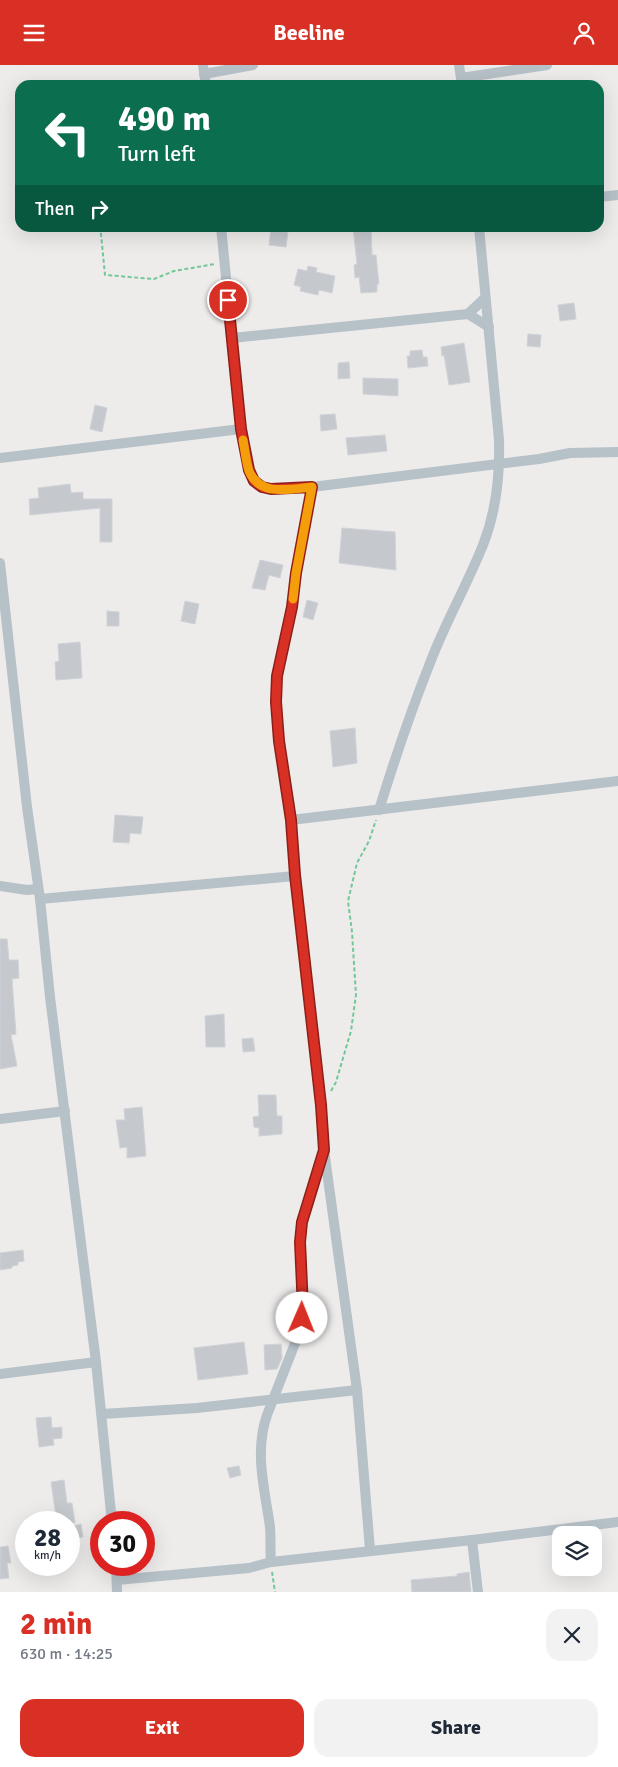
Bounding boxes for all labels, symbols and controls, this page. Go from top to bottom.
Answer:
icon: menu [20,19,48,47]
text: Beeline [273,19,345,46]
icon: person [570,19,598,47]
text: 490 m [118,97,211,140]
icon: left [35,100,100,165]
text: Turn left [118,140,196,167]
icon: right [85,195,113,223]
text: Then [35,197,75,221]
pin [207,279,249,321]
icon: arrive [214,286,242,314]
position arrow [275,1291,327,1343]
speed limit sign: 30 [90,1511,155,1576]
text: 28 [34,1522,61,1553]
map controls [552,1526,602,1576]
button: layers [552,1526,602,1576]
text: km/h [34,1548,61,1563]
text: 2 min [20,1606,92,1643]
button: close [546,1609,598,1661]
text: 630 m · 14:25 [20,1644,113,1664]
button: Exit [20,1699,304,1757]
button: Share [314,1699,598,1757]

